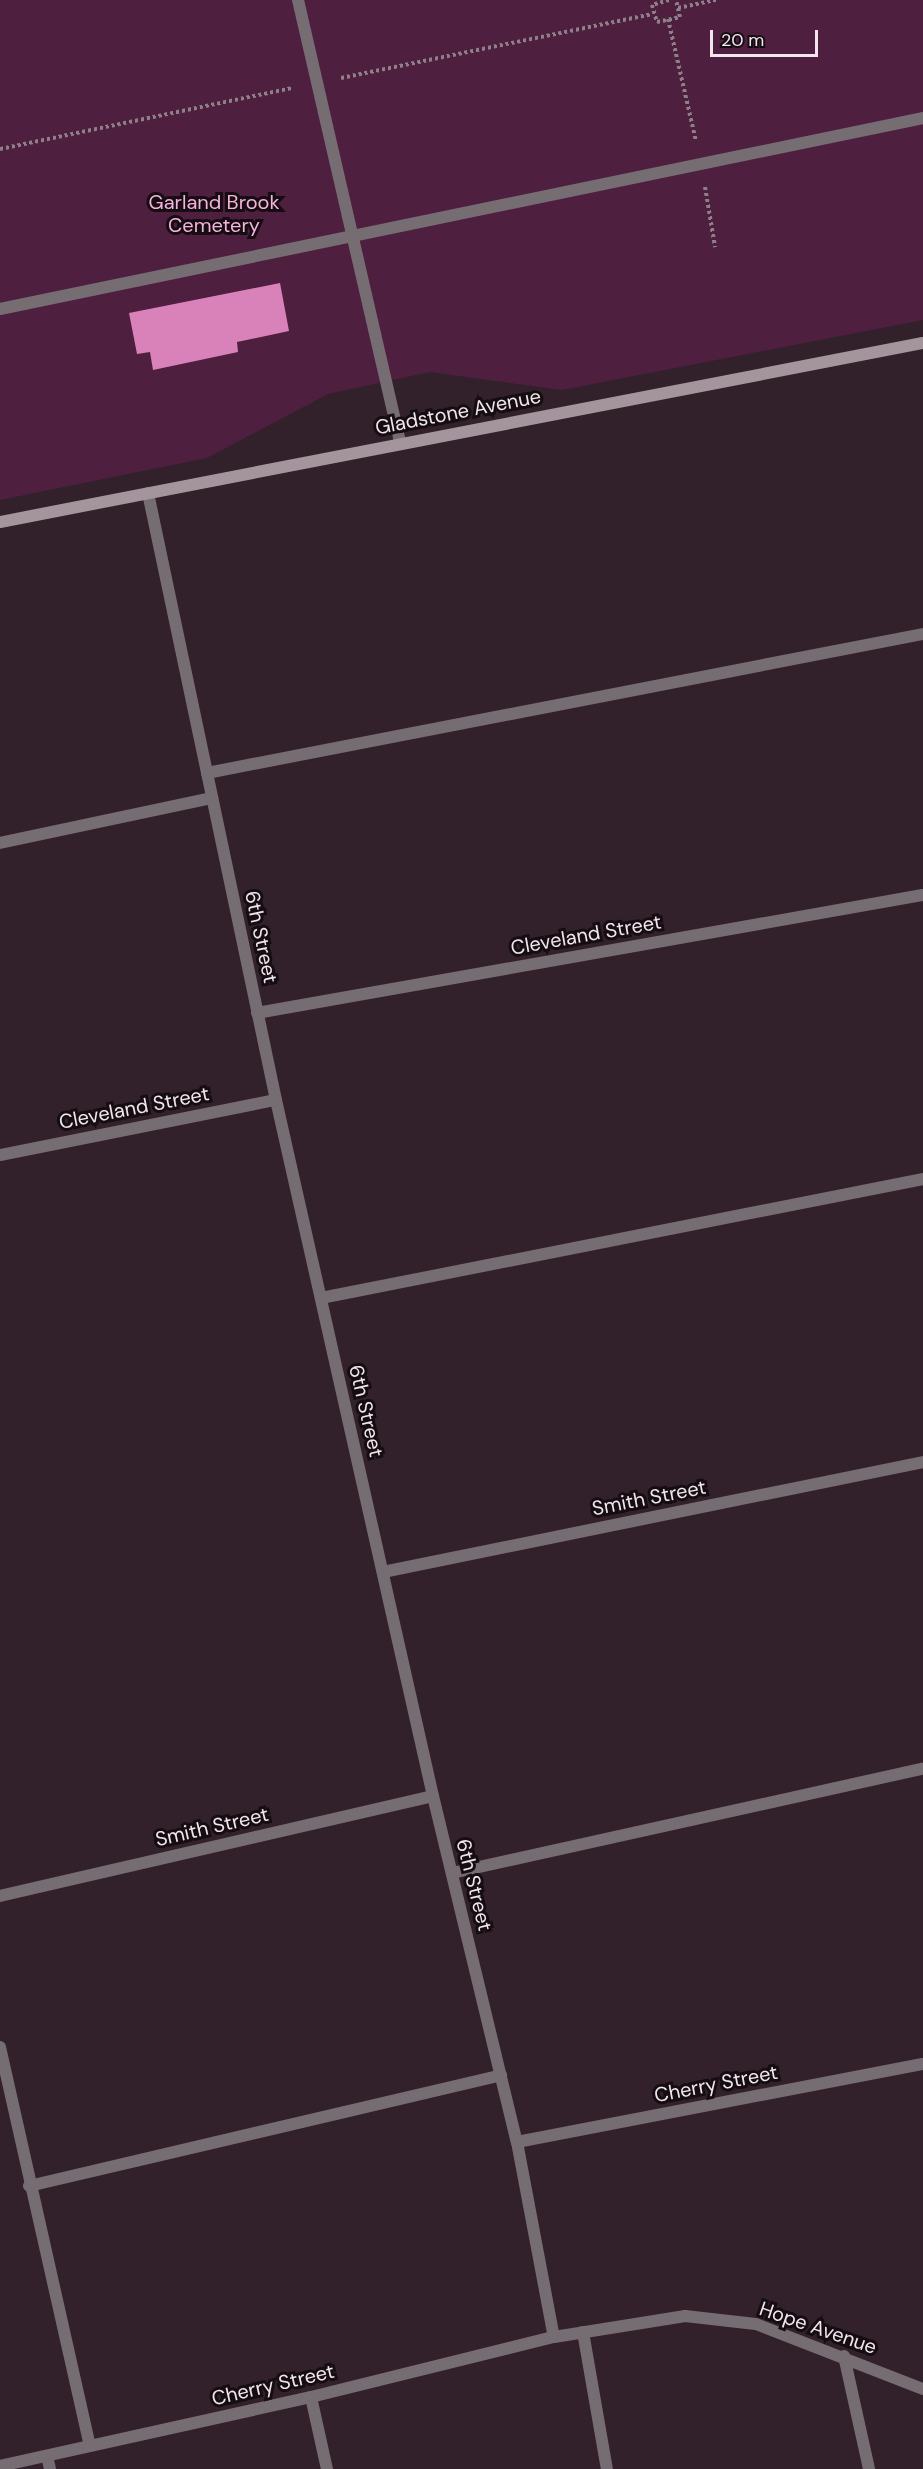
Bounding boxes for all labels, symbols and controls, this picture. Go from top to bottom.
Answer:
scale bar [713,18,821,56]
text: 20 m [721,28,764,52]
park label: Garland Brook Cemetery [149,190,279,237]
street label: Gladstone Avenue [373,384,543,440]
street label: 6th Street [240,889,282,985]
street label: Cleveland Street [509,910,663,960]
street label: Cleveland Street [57,1082,211,1134]
street label: 6th Street [344,1363,388,1459]
street label: Smith Street [590,1475,708,1521]
street label: Smith Street [153,1802,271,1852]
street label: 6th Street [451,1837,497,1933]
street label: Cherry Street [652,2060,780,2108]
street label: Hope Avenue [756,2297,880,2359]
street label: Cherry Street [209,2359,337,2411]

